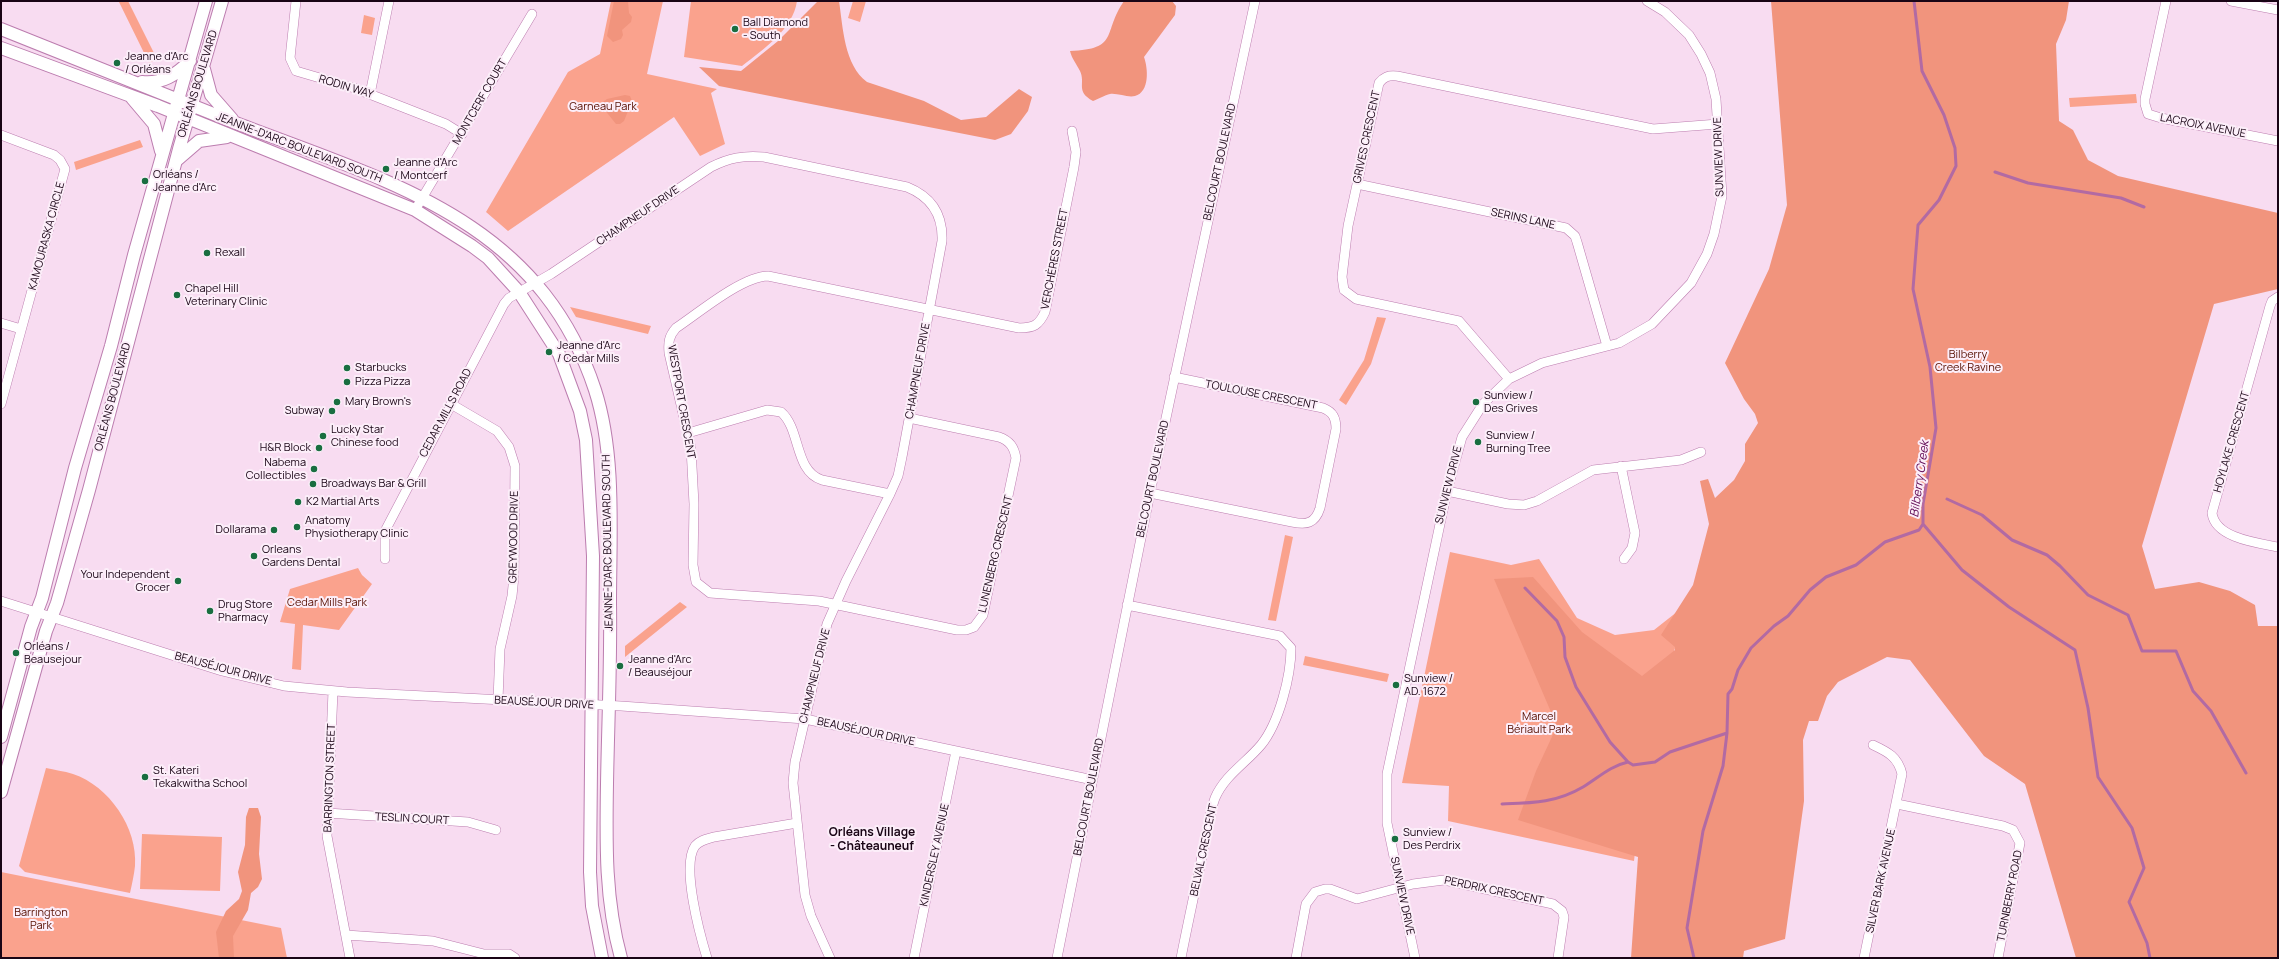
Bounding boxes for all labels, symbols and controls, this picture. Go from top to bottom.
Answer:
place label: Ball Diamond - South [743,16,808,42]
marker: Ball Diamond - South [730,24,740,34]
street label: ORLÉANS BOULEVARD [175,29,221,139]
place label: Jeanne d'Arc / Orléans [125,50,189,76]
street label: MONTCERF COURT [450,57,510,147]
marker: Jeanne d'Arc / Orléans [112,58,122,68]
street label: RODIN WAY [317,72,375,102]
street label: GRIVES CRESCENT [1351,89,1383,185]
park label: Garneau Park [569,100,637,114]
street label: BELCOURT BOULEVARD [1201,102,1239,222]
street label: JEANNE-D'ARC BOULEVARD SOUTH [214,110,384,186]
street label: LACROIX AVENUE [2159,111,2247,141]
street label: SUNVIEW DRIVE [1711,117,1727,197]
place label: Jeanne d'Arc / Montcerf [394,156,458,182]
marker: Jeanne d'Arc / Montcerf [381,164,391,174]
place label: Orléans / Jeanne d'Arc [153,168,217,194]
marker: Orléans / Jeanne d'Arc [140,176,150,186]
street label: KAMOURASKA CIRCLE [26,180,68,292]
street label: CHAMPNEUF DRIVE [594,183,682,249]
street label: SERINS LANE [1490,206,1556,232]
street label: VERCHÈRES STREET [1039,207,1071,311]
place label: Rexall [215,246,245,260]
marker: Rexall [202,248,212,258]
place label: Chapel Hill Veterinary Clinic [185,282,267,308]
marker: Chapel Hill Veterinary Clinic [172,290,182,300]
street label: CHAMPNEUF DRIVE [903,322,933,420]
place label: Jeanne d'Arc / Cedar Mills [557,339,621,365]
street label: ORLÉANS BOULEVARD [92,341,134,453]
street label: WESTPORT CRESCENT [664,344,698,460]
marker: Jeanne d'Arc / Cedar Mills [544,347,554,357]
park label: Bilberry Creek Ravine [1935,348,2001,374]
place label: Starbucks [355,361,407,375]
marker: Starbucks [342,363,352,373]
street label: CEDAR MILLS ROAD [417,366,475,460]
place label: Pizza Pizza [355,375,410,389]
marker: Pizza Pizza [342,377,352,387]
street label: TOULOUSE CRESCENT [1204,378,1318,412]
place label: Sunview / Des Grives [1484,389,1538,415]
street label: HOYLAKE CRESCENT [2211,390,2253,494]
place label: Mary Brown's [345,395,411,409]
marker: Mary Brown's [332,397,342,407]
marker: Sunview / Des Grives [1471,397,1481,407]
place label: Subway [285,404,324,418]
marker: Subway [327,406,337,416]
street label: BELCOURT BOULEVARD [1134,419,1172,539]
place label: Lucky Star Chinese food [331,423,399,449]
place label: Sunview / Burning Tree [1486,429,1550,455]
marker: Lucky Star Chinese food [318,431,328,441]
marker: Sunview / Burning Tree [1473,437,1483,447]
water label: Bilberry Creek [1908,440,1932,518]
place label: H&R Block [260,441,311,455]
marker: H&R Block [314,443,324,453]
street label: SUNVIEW DRIVE [1433,445,1465,525]
street label: JEANNE-D'ARC BOULEVARD SOUTH [600,455,616,631]
place label: Nabema Collectibles [246,456,306,482]
marker: Nabema Collectibles [309,464,319,474]
place label: Broadways Bar & Grill [321,477,426,491]
marker: Broadways Bar & Grill [308,479,318,489]
street label: GREYWOOD DRIVE [507,491,521,583]
street label: LUNENBERG CRESCENT [976,494,1016,614]
place label: K2 Martial Arts [306,495,379,509]
marker: K2 Martial Arts [293,497,303,507]
place label: Anatomy Physiotherapy Clinic [305,514,409,540]
marker: Anatomy Physiotherapy Clinic [292,522,302,532]
place label: Dollarama [216,523,266,537]
marker: Dollarama [269,525,279,535]
place label: Orleans Gardens Dental [262,543,340,569]
marker: Orleans Gardens Dental [249,551,259,561]
place label: Your Independent Grocer [81,568,170,594]
marker: Your Independent Grocer [173,576,183,586]
park label: Cedar Mills Park [287,596,367,610]
place label: Drug Store Pharmacy [218,598,272,624]
marker: Drug Store Pharmacy [205,606,215,616]
street label: CHAMPNEUF DRIVE [797,627,833,725]
place label: Orléans / Beausejour [24,640,82,666]
marker: Orléans / Beausejour [11,648,21,658]
street label: BEAUSÉJOUR DRIVE [173,650,273,688]
place label: Jeanne d'Arc / Beauséjour [628,653,692,679]
marker: Jeanne d'Arc / Beauséjour [615,661,625,671]
place label: Sunview / AD. 1672 [1404,672,1453,698]
marker: Sunview / AD. 1672 [1391,680,1401,690]
street label: BEAUSÉJOUR DRIVE [494,694,594,712]
park label: Marcel Bériault Park [1507,710,1571,736]
street label: BEAUSÉJOUR DRIVE [816,715,916,749]
street label: BARRINGTON STREET [322,723,338,833]
street label: BELCOURT BOULEVARD [1071,737,1107,857]
place label: St. Kateri Tekakwitha School [153,764,247,790]
marker: St. Kateri Tekakwitha School [140,772,150,782]
street label: KINDERSLEY AVENUE [918,802,952,908]
street label: BELVAL CRESCENT [1188,803,1220,897]
street label: TESLIN COURT [375,810,449,828]
district label: Orléans Village - Châteauneuf [829,826,915,854]
place label: Sunview / Des Perdrix [1403,826,1461,852]
street label: SILVER BARK AVENUE [1864,828,1898,934]
marker: Sunview / Des Perdrix [1390,834,1400,844]
street label: TURNBERRY ROAD [1995,849,2025,943]
street label: SUNVIEW DRIVE [1387,856,1417,936]
street label: PERDRIX CRESCENT [1443,874,1545,908]
park label: Barrington Park [14,906,68,932]

